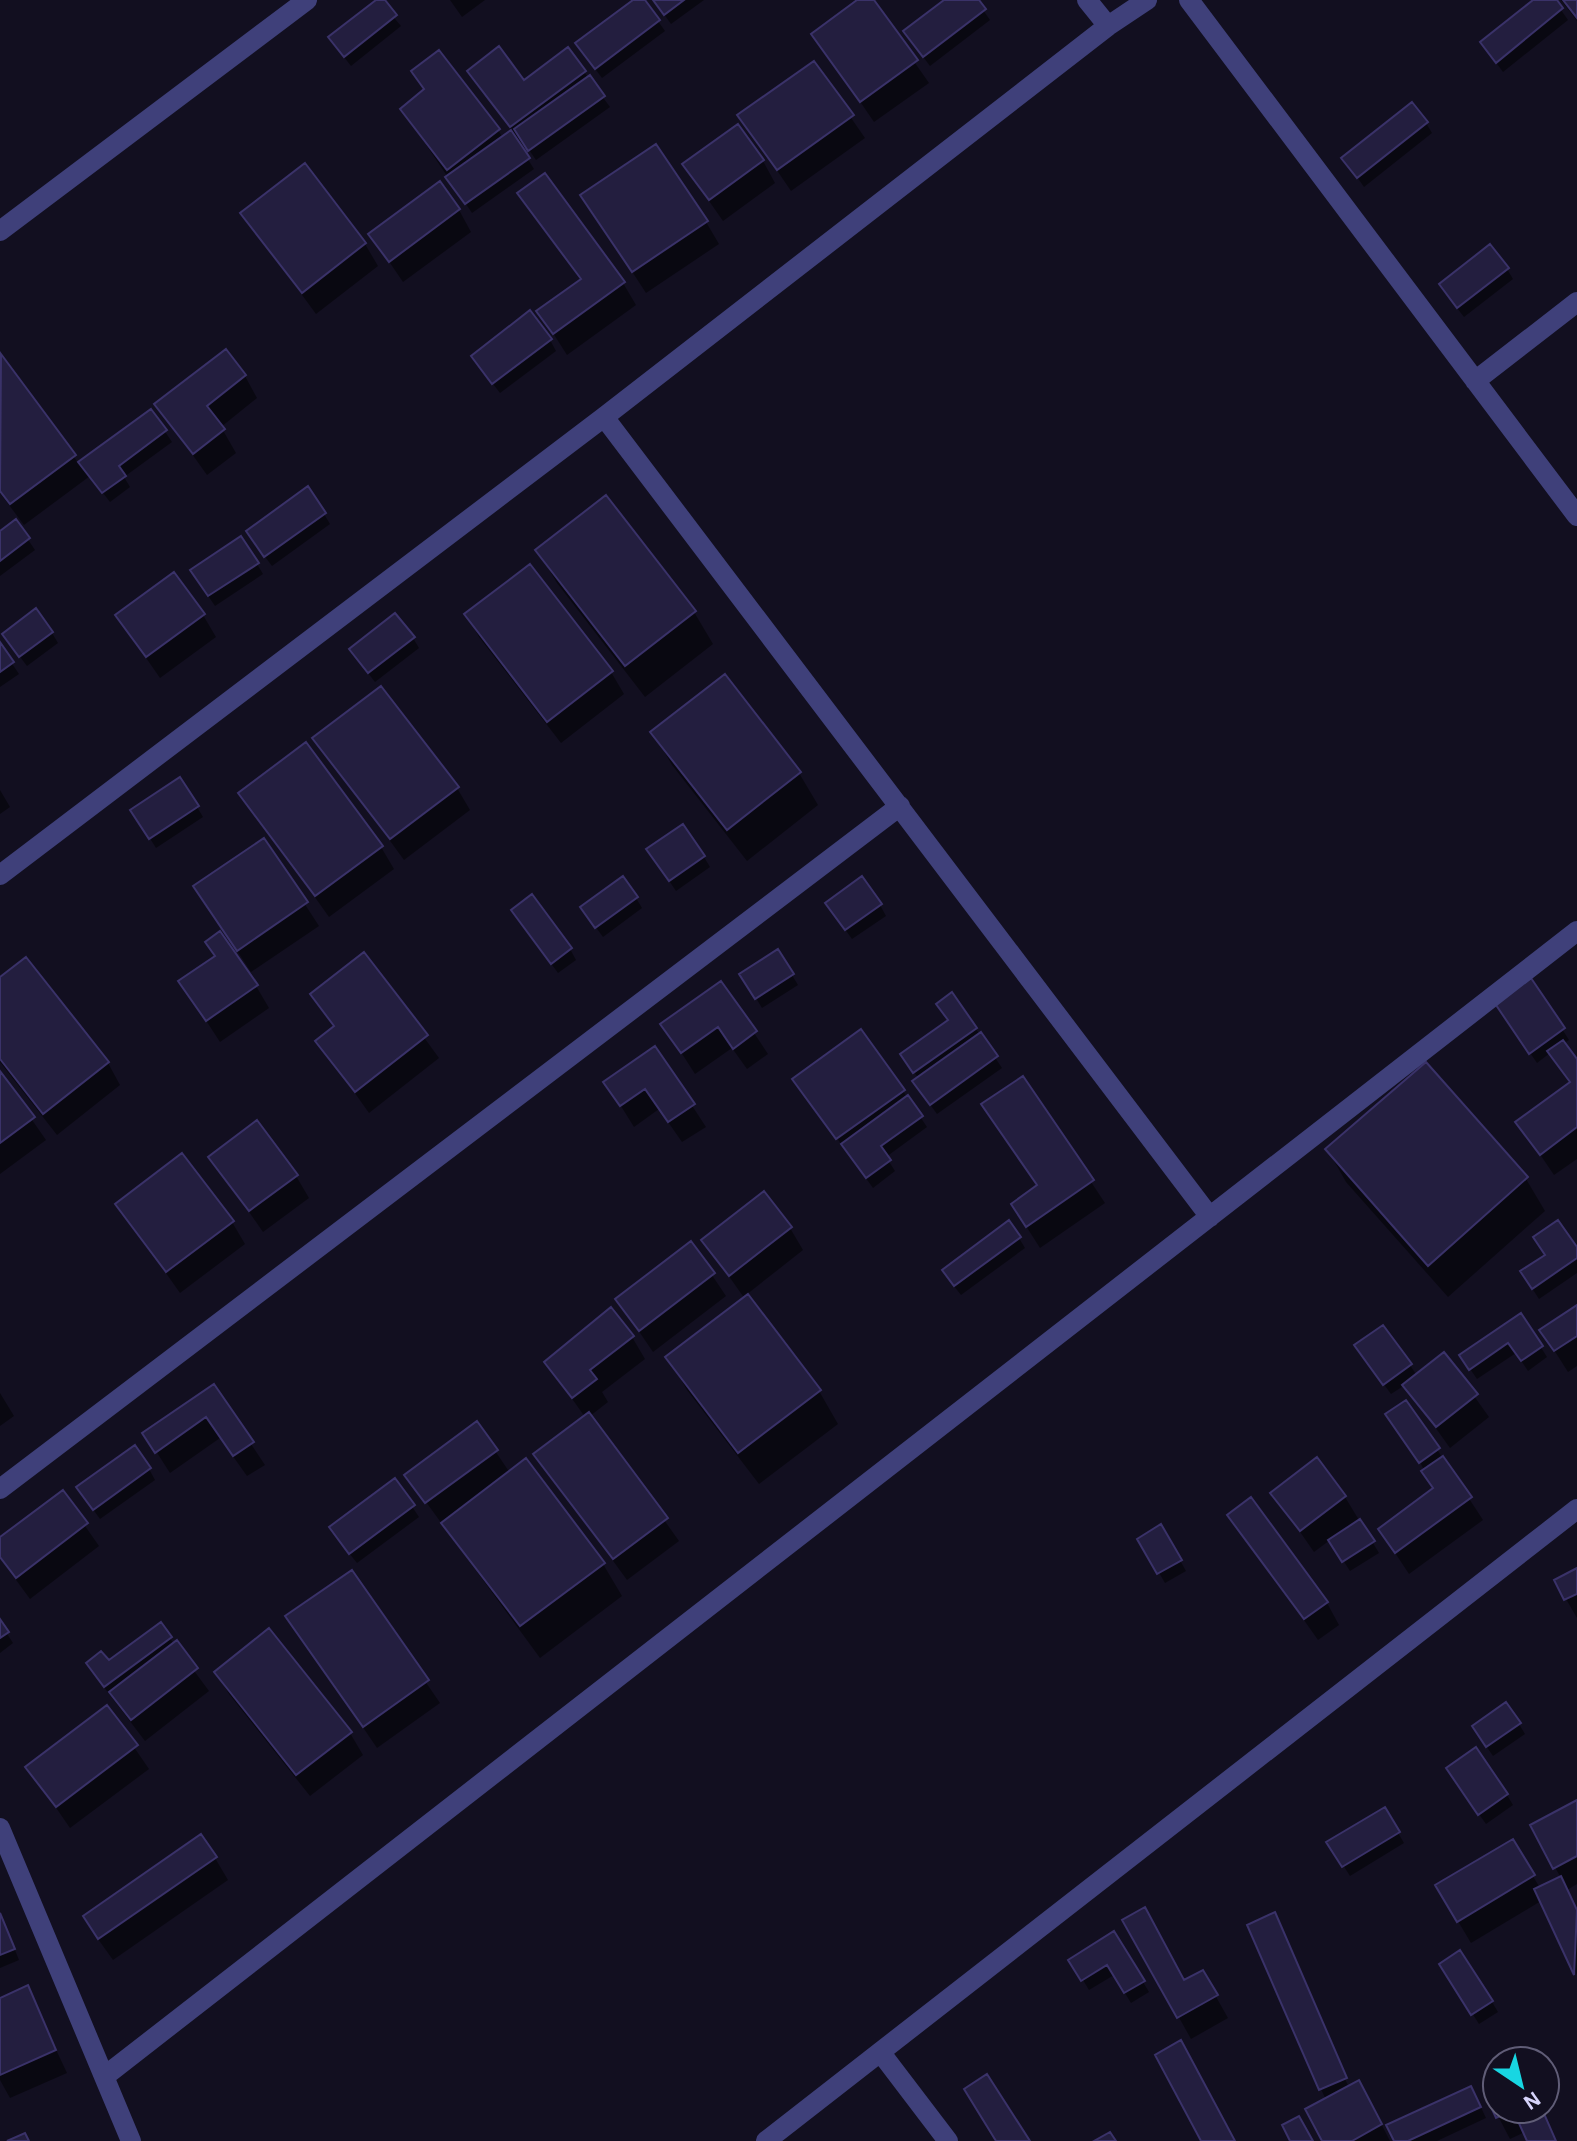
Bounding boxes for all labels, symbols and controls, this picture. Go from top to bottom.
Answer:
north arrow [1481,2045,1561,2125]
text: N [1519,2087,1544,2114]

